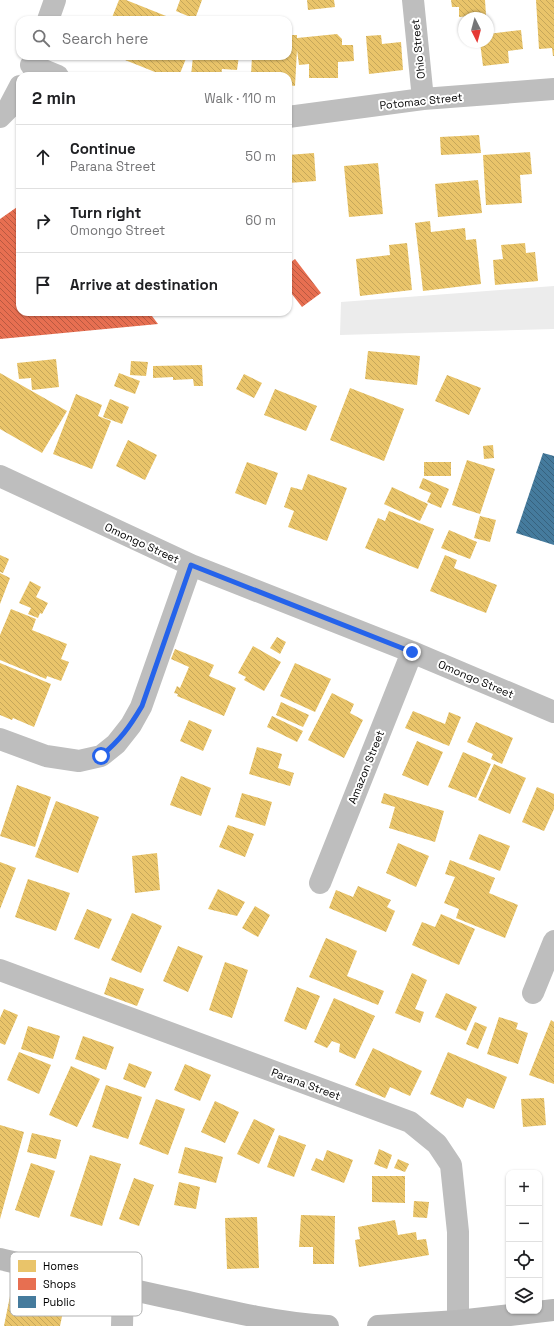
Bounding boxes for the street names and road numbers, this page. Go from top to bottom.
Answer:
street label: Ohio Street [408,18,428,80]
street label: Potomac Street [379,90,463,112]
street label: Omongo Street [102,520,182,566]
street label: Omongo Street [436,657,516,701]
street label: Amazon Street [345,728,387,806]
street label: Parana Street [269,1065,343,1103]

